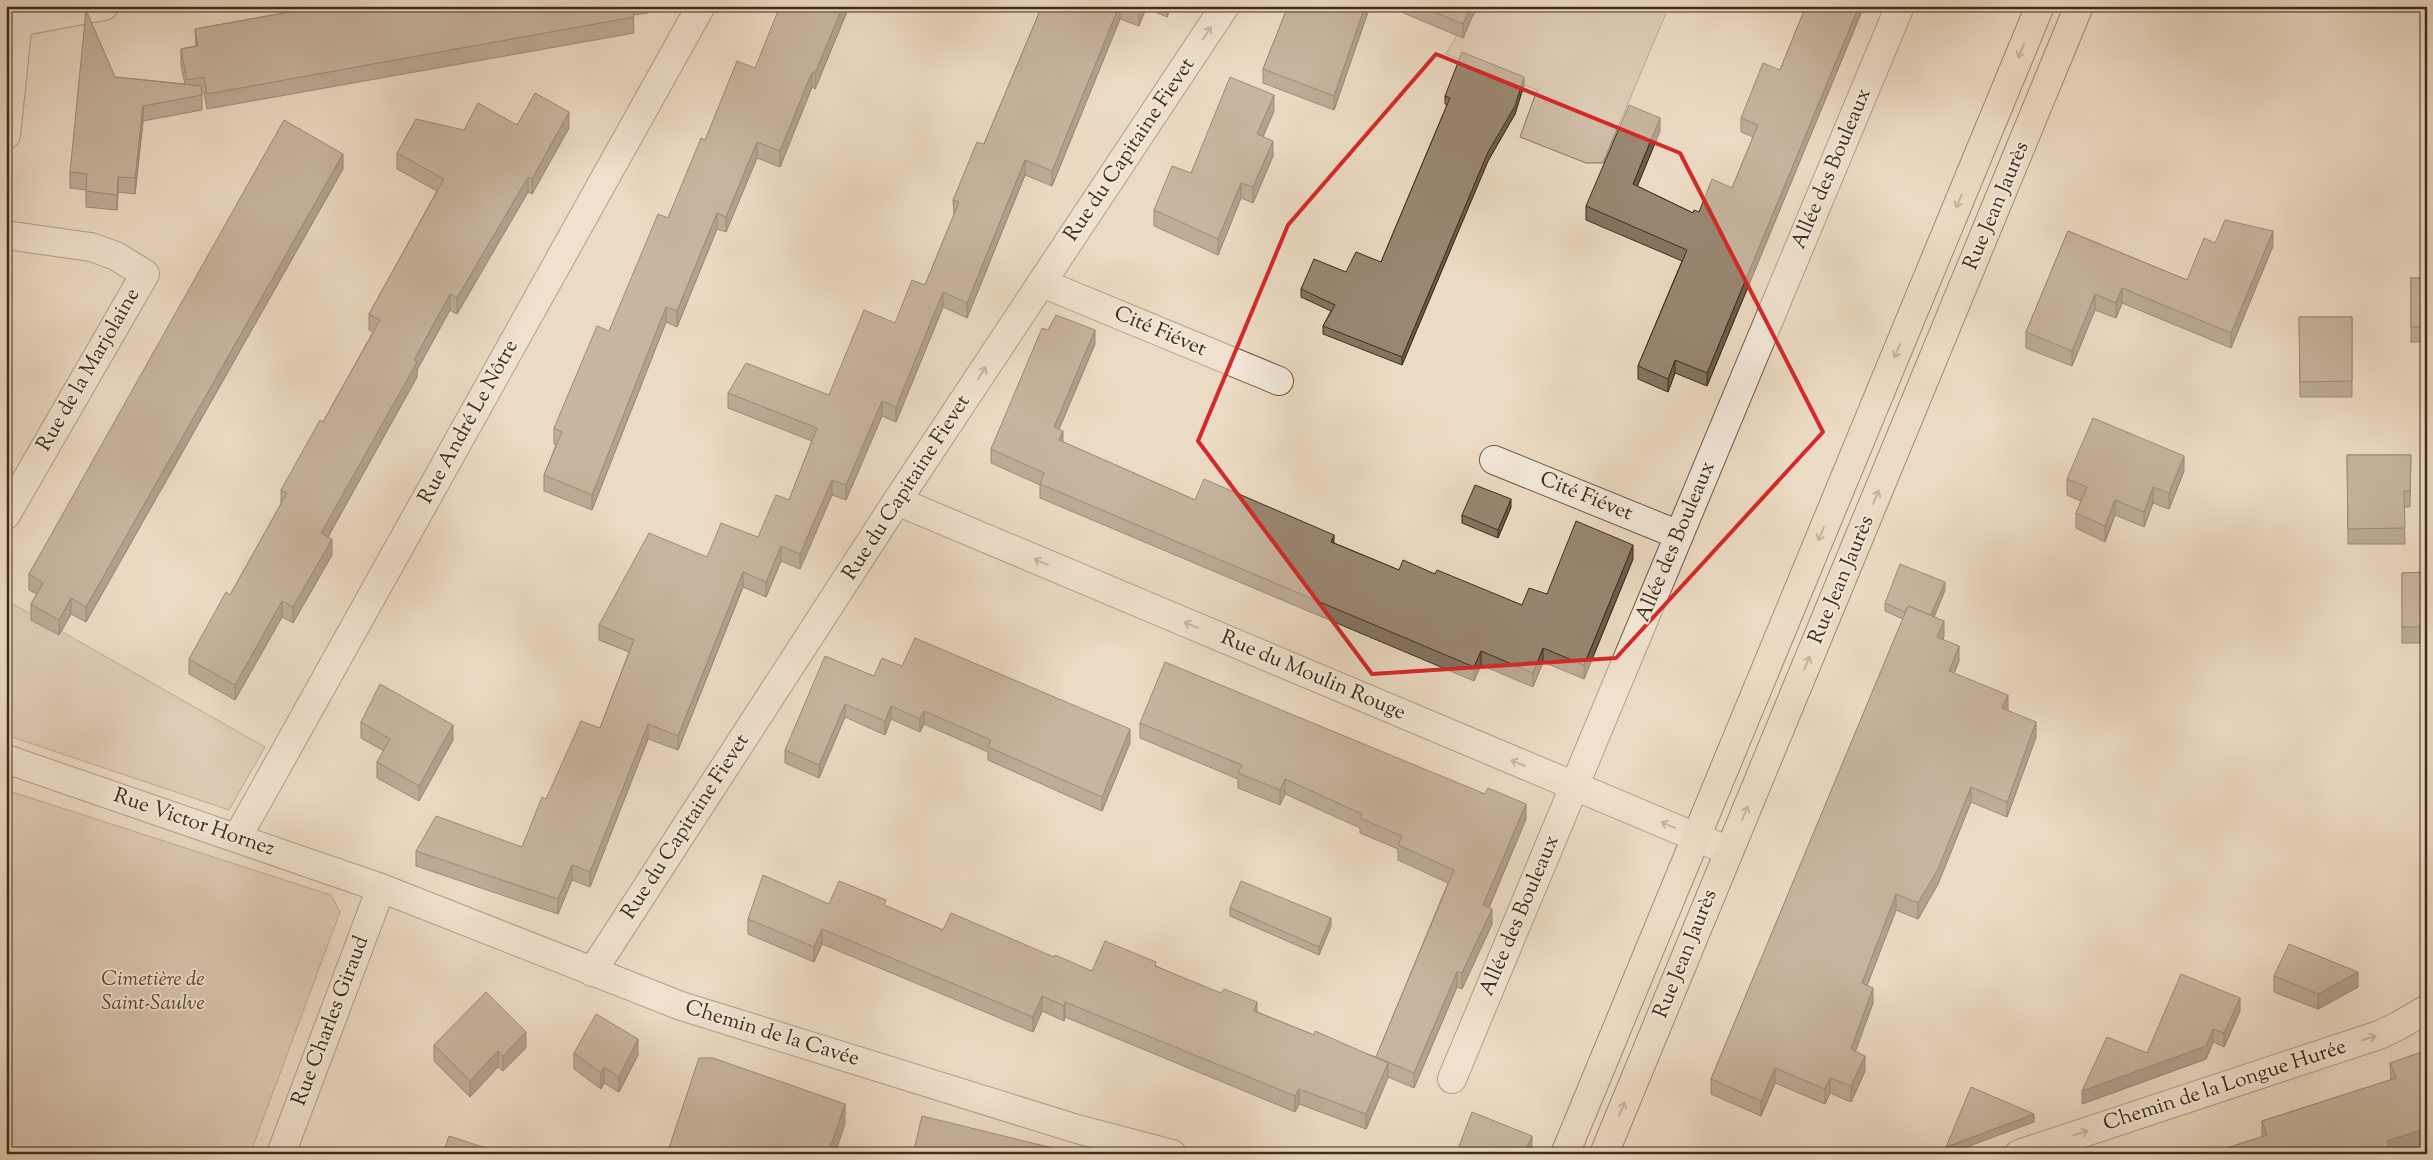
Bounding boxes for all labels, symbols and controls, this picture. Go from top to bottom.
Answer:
one-way arrow [1202,27,1212,41]
one-way arrow [2016,43,2026,58]
street label: Rue du Capitaine Fievet [1057,52,1203,248]
street label: Allée des Bouleaux [1785,84,1879,254]
street label: Rue Jean Jaurès [1956,137,2038,275]
one-way arrow [1954,193,1963,208]
street label: Rue de la Marjolaine [30,283,148,457]
street label: Cité Fiévet [1109,299,1211,365]
street label: Rue André Le Nôtre [411,334,527,510]
one-way arrow [1891,344,1900,359]
one-way arrow [977,366,987,380]
street label: Rue du Capitaine Fievet [836,389,978,587]
street label: Allée des Bouleaux [1629,457,1723,627]
street label: Cité Fiévet [1535,465,1637,529]
one-way arrow [1872,490,1881,505]
street label: Rue Jean Jaurès [1801,511,1883,649]
one-way arrow [1816,526,1825,541]
one-way arrow [1034,556,1049,566]
one-way arrow [1184,620,1199,629]
street label: Rue du Moulin Rouge [1216,623,1410,729]
one-way arrow [1803,656,1813,671]
street label: Rue du Capitaine Fievet [615,728,757,926]
one-way arrow [1511,757,1526,767]
street label: Rue Victor Hornez [109,781,279,865]
one-way arrow [1740,806,1750,821]
one-way arrow [1661,820,1676,830]
street label: Allée des Bouleaux [1473,831,1567,1001]
street label: Rue Jean Jaurès [1646,885,1726,1023]
street label: Rue Charles Giraud [285,932,377,1110]
park label: Cimetière de Saint-Saulve [101,965,205,1019]
street label: Chemin de la Cavée [681,993,863,1075]
street label: Chemin de la Longue Hurée [2100,1032,2350,1140]
one-way arrow [2360,1033,2376,1042]
one-way arrow [1618,1102,1628,1117]
one-way arrow [2073,1128,2089,1137]

